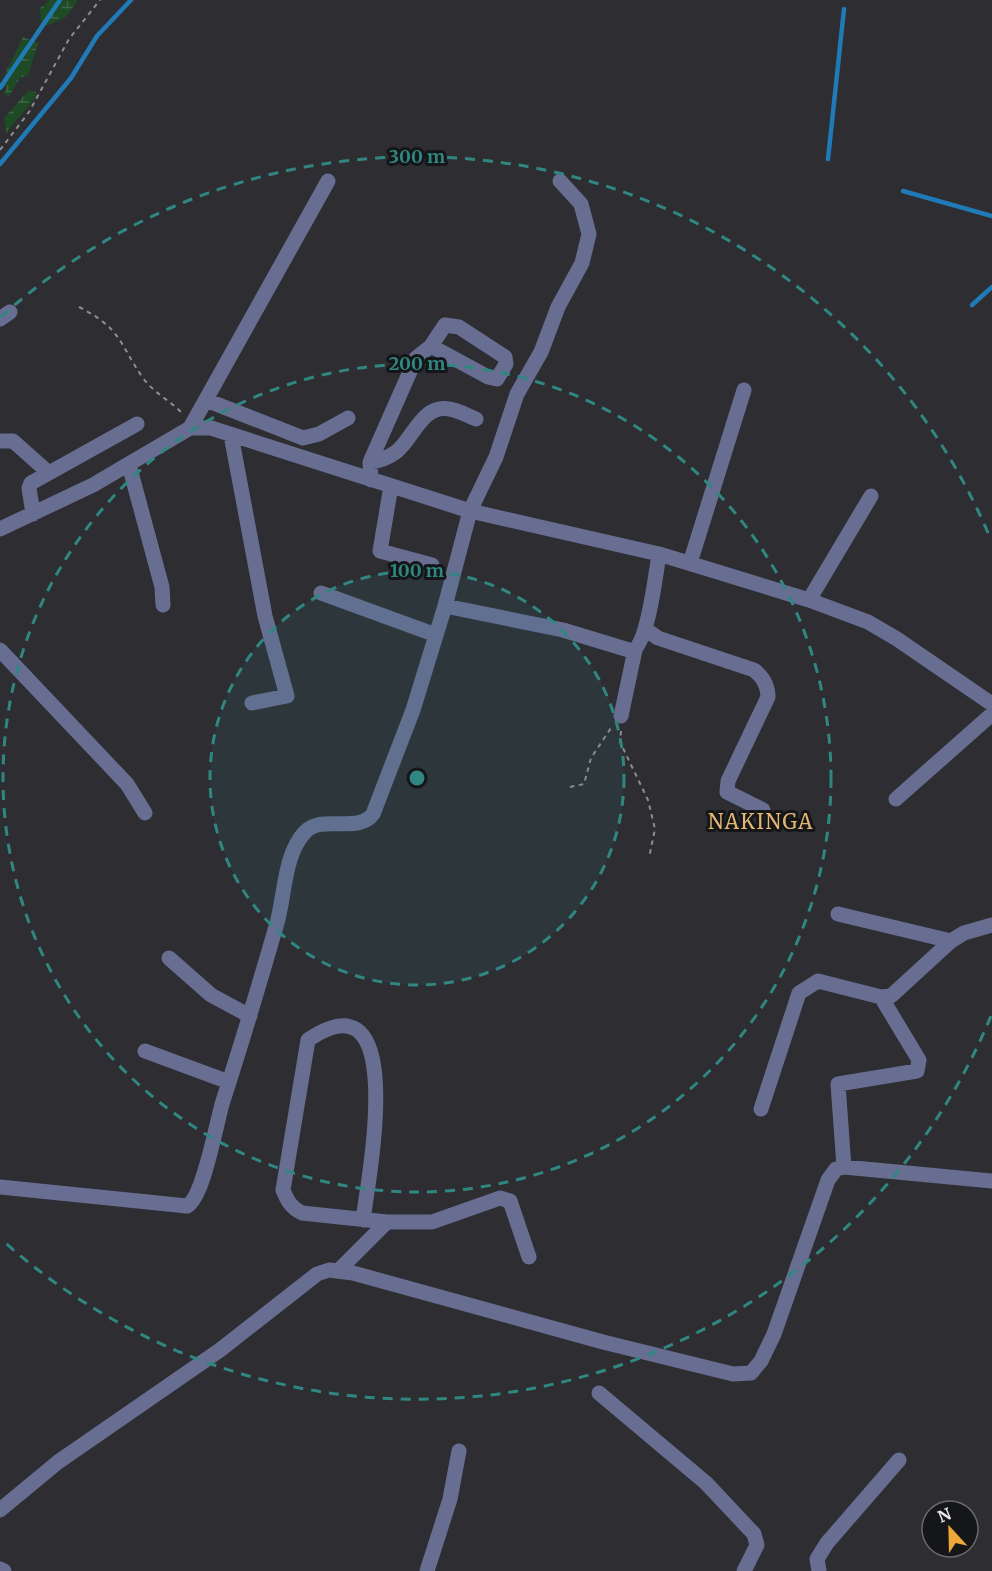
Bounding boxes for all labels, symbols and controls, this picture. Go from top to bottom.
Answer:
text: 300 m [389,145,445,168]
text: 200 m [389,352,445,375]
text: 100 m [390,559,444,582]
centre of rings [407,768,427,788]
district label: NAKINGA [708,809,814,834]
north arrow [920,1499,980,1559]
text: N [935,1503,954,1527]

